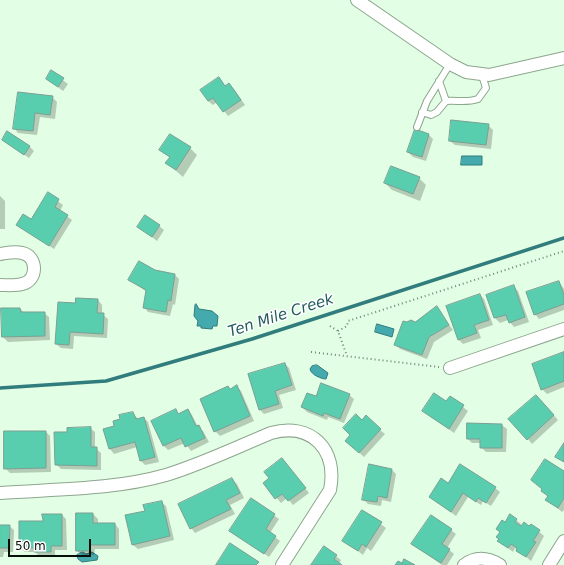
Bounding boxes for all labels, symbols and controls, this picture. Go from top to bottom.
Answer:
water label: Ten Mile Creek [226,290,336,342]
scale bar [10,531,93,557]
text: 50 m [15,539,46,553]

